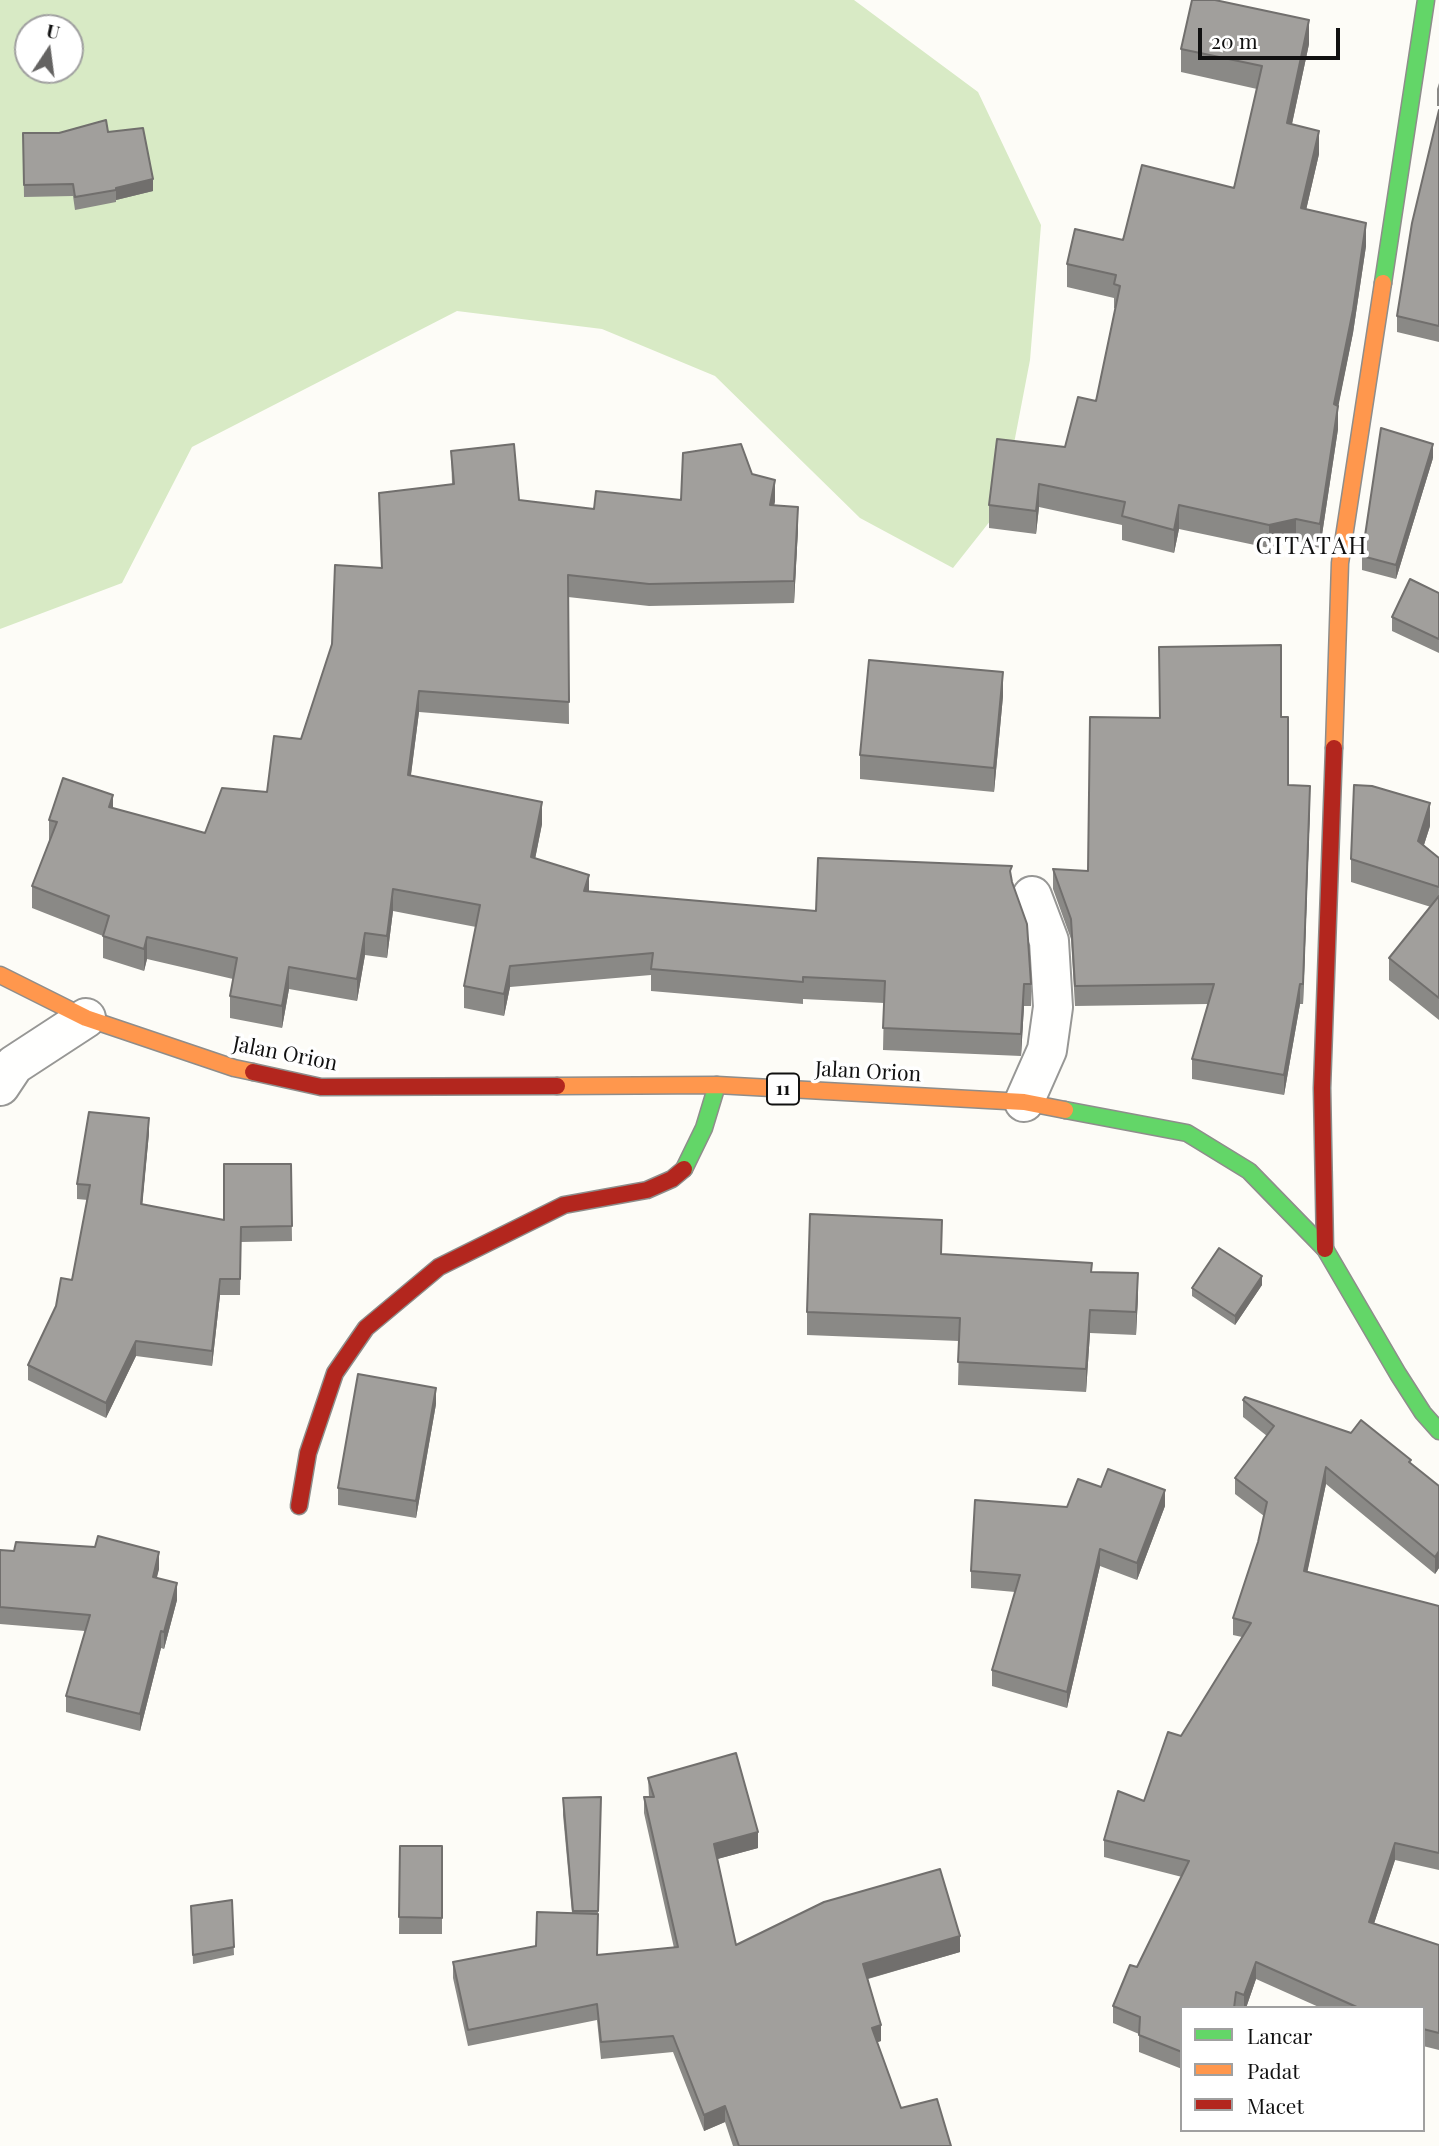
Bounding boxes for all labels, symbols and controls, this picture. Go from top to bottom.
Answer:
north arrow [14,14,84,84]
scale bar [1201,14,1343,58]
text: U [44,16,63,45]
text: 20 m [1211,26,1258,54]
district label: CITATAH [1256,533,1368,561]
street label: Jalan Orion [230,1032,340,1076]
street label: Jalan Orion [814,1057,922,1087]
road number: 11 [767,1074,799,1105]
legend [1180,2006,1425,2132]
text: Lancar [1247,2021,1312,2049]
text: Padat [1247,2056,1300,2084]
text: Macet [1247,2091,1304,2119]

